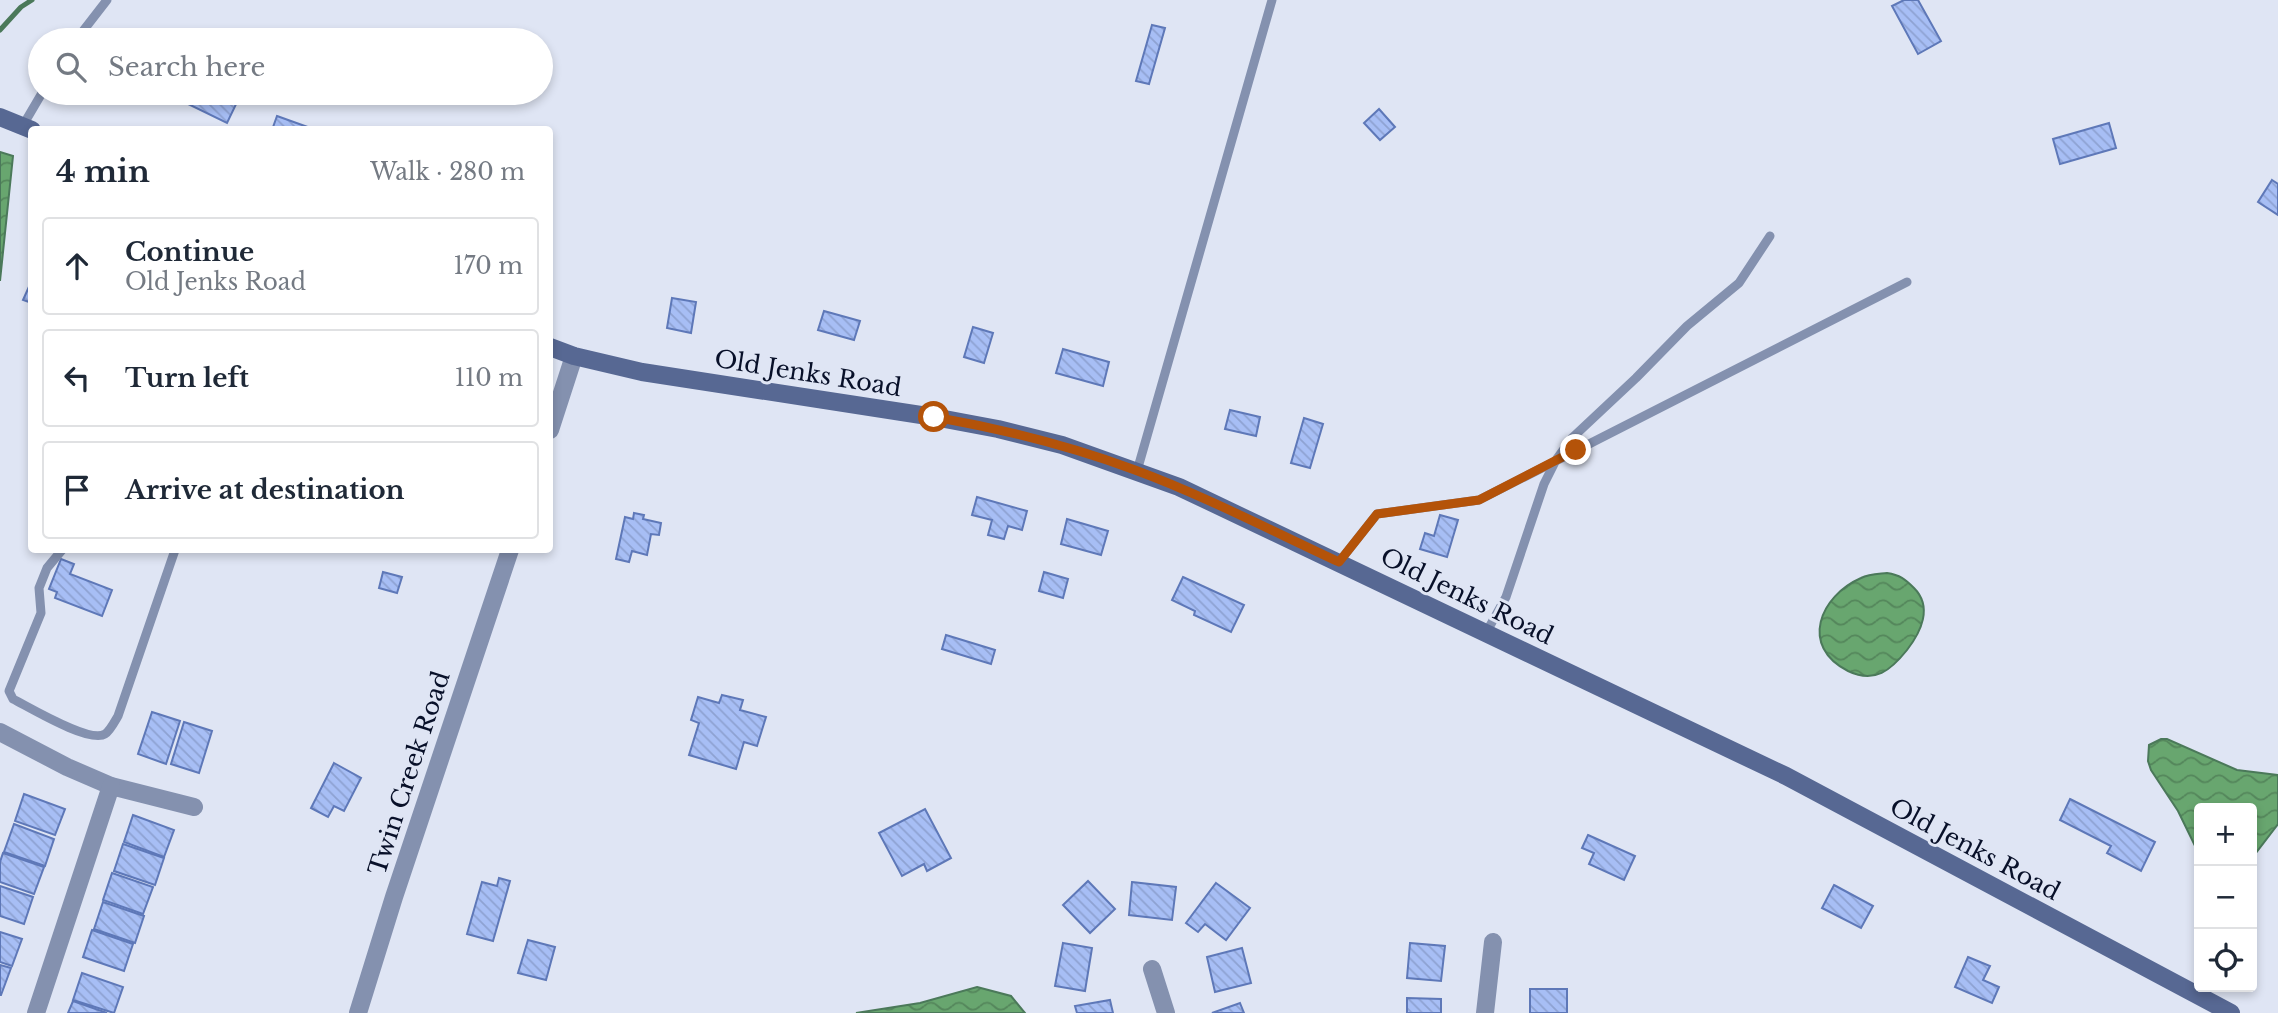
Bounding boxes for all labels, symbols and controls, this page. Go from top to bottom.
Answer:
search box [28,28,553,105]
icon: search [52,48,90,86]
text: Search here [108,51,265,83]
text: 4 min [56,153,150,190]
text: Walk · 280 m [370,158,525,186]
text: Continue [125,236,254,268]
icon: ahead [58,247,96,285]
text: 170 m [453,252,523,280]
text: Old Jenks Road [125,268,306,296]
street label: Old Jenks Road [712,344,904,402]
icon: left [58,359,96,397]
text: Turn left [125,362,249,394]
text: 110 m [455,364,523,392]
route start [918,401,949,432]
route end [1560,434,1591,465]
icon: arrive [58,471,96,509]
text: Arrive at destination [125,474,405,506]
street label: Old Jenks Road [1376,542,1558,650]
street label: Twin Creek Road [362,667,456,879]
street label: Old Jenks Road [1885,792,2065,906]
map controls [2194,803,2257,992]
button: + [2194,803,2257,866]
button: − [2194,866,2257,929]
button: locate [2194,929,2257,992]

